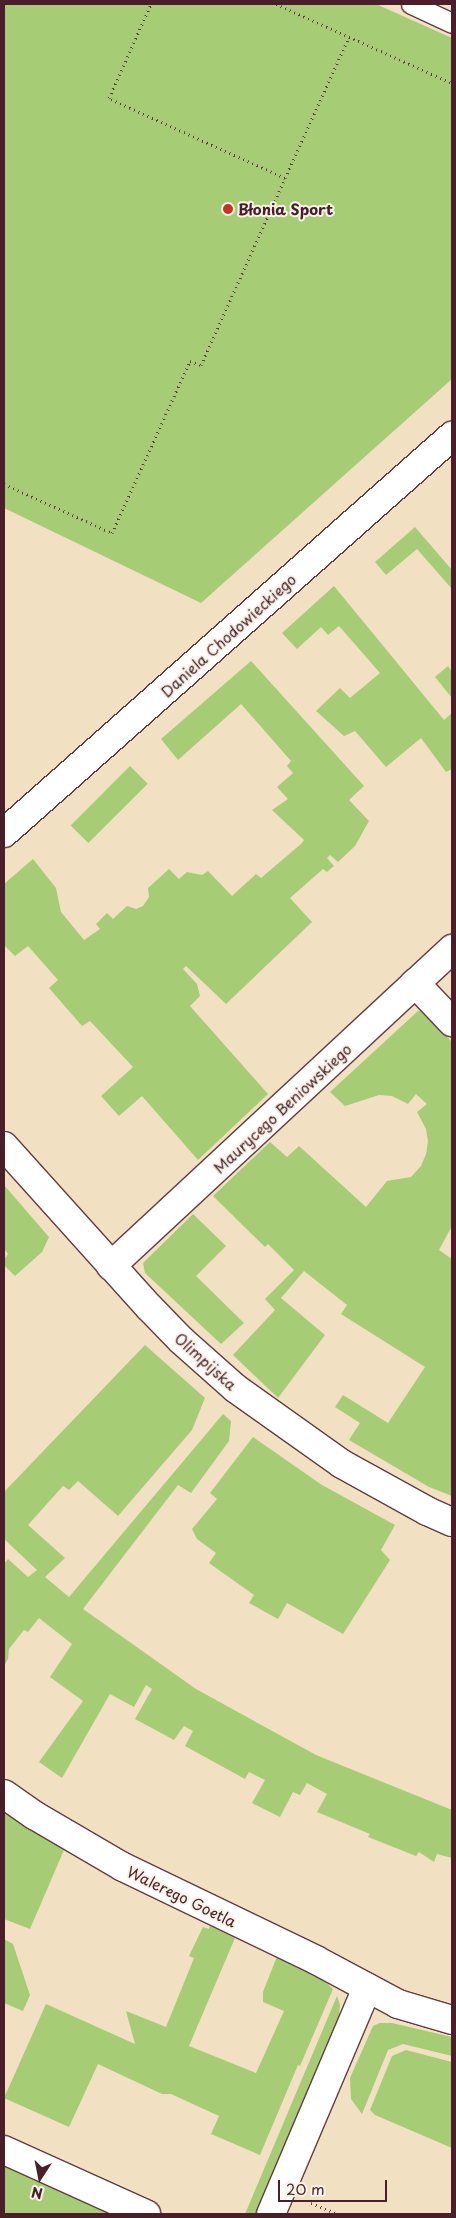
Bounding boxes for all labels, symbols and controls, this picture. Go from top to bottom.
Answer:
place label: Błonia Sport [238,200,333,218]
marker: Błonia Sport [222,203,234,215]
street label: Daniela Chodowieckiego [157,570,299,700]
street label: Maurycego Beniowskiego [209,1039,355,1177]
street label: Olimpijska [171,1329,241,1393]
street label: Walerego Goetla [124,1862,240,1930]
north arrow [15,2153,65,2203]
scale bar [281,2170,390,2202]
text: 20 m [286,2177,325,2200]
text: N [30,2182,44,2205]

